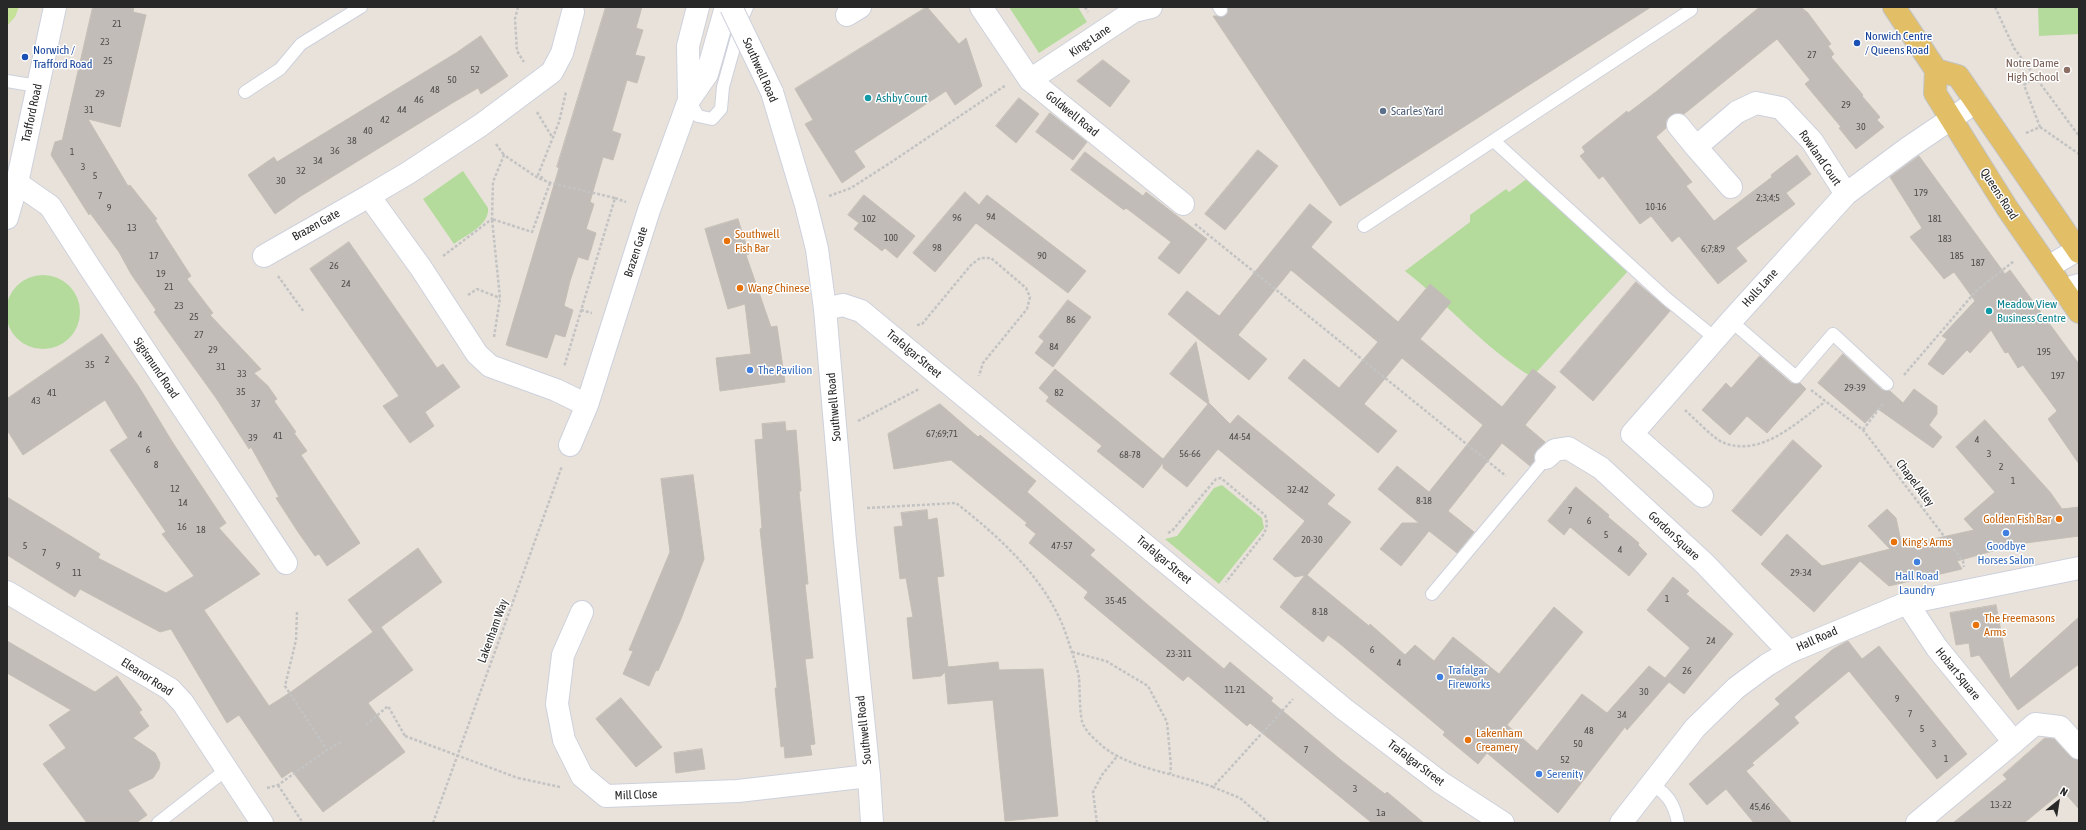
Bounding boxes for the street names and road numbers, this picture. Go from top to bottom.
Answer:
street label: Kings Lane [1066,22,1114,60]
street label: Southwell Road [739,35,781,105]
street label: Trafford Road [19,82,45,144]
street label: Goldwell Road [1043,88,1101,140]
street label: Rowland Court [1796,128,1844,188]
street label: Queens Road [1977,166,2021,222]
street label: Brazen Gate [290,206,342,244]
street label: Brazen Gate [621,225,651,279]
street label: Holls Lane [1739,266,1781,310]
street label: Trafalgar Street [884,327,944,381]
street label: Sigismund Road [130,335,182,401]
street label: Southwell Road [824,372,844,442]
street label: Chapel Alley [1893,457,1937,509]
street label: Gordon Square [1645,508,1703,564]
street label: Trafalgar Street [1134,533,1194,587]
street label: Lakenham Way [475,597,511,665]
street label: Hall Road [1794,624,1840,654]
street label: Hobart Square [1932,645,1984,703]
street label: Eleanor Road [118,655,176,699]
street label: Southwell Road [853,695,875,765]
street label: Trafalgar Street [1385,737,1447,789]
street label: Mill Close [614,787,658,803]

